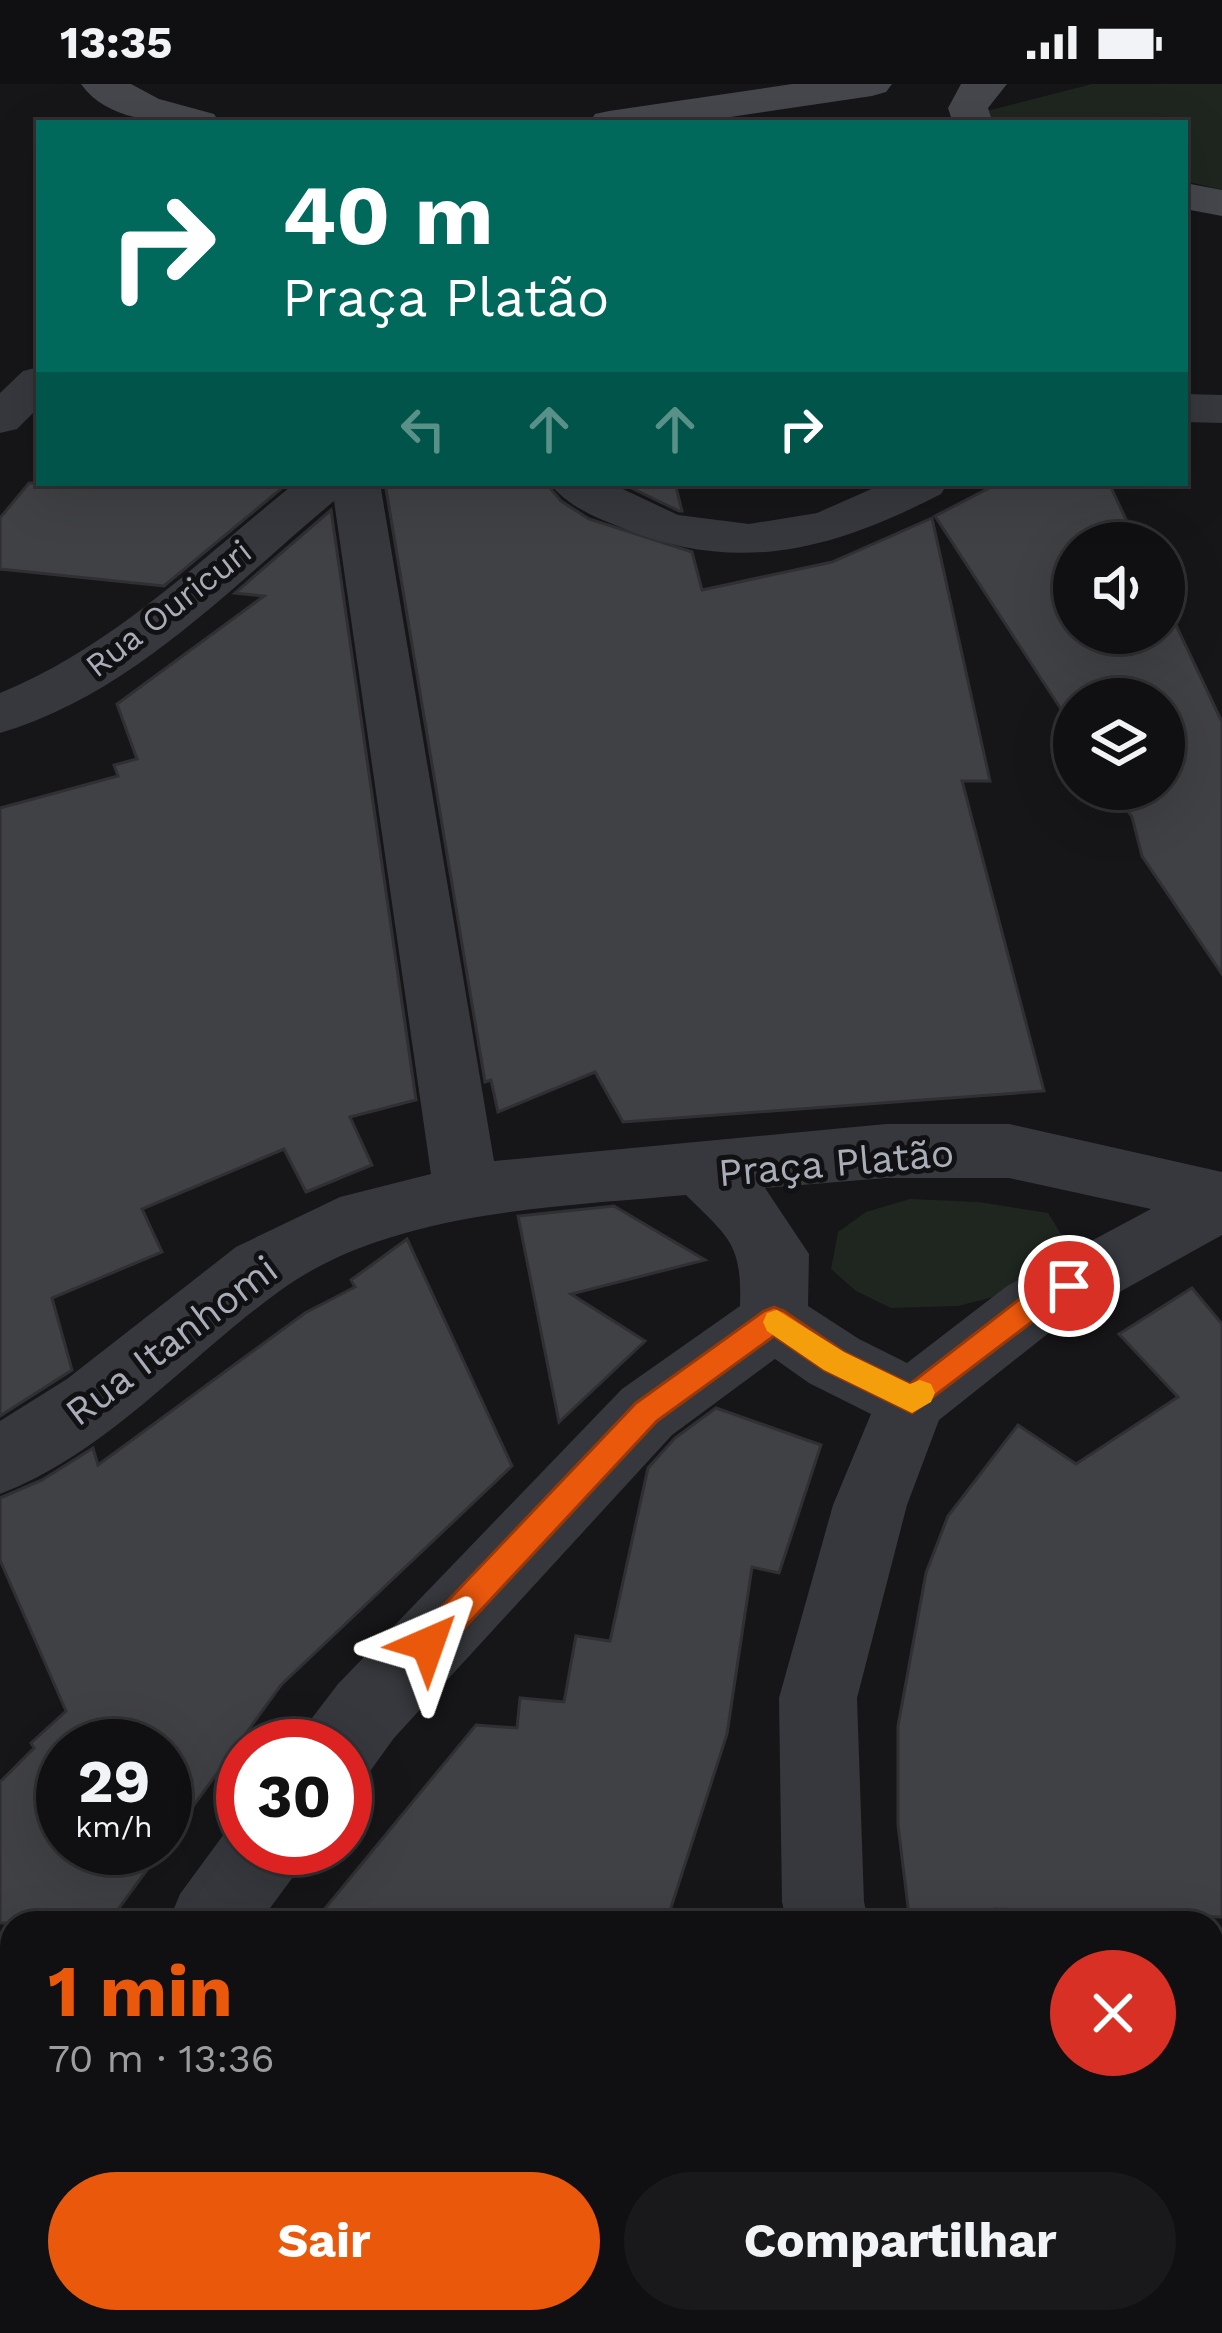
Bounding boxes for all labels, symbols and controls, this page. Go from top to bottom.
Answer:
text: 13:35 [60,16,173,69]
text: 40 m [282,166,493,264]
icon: right [84,168,240,324]
text: Praça Platão [282,266,609,329]
icon: left [390,396,456,462]
icon: ahead [516,396,582,462]
icon: ahead [642,396,708,462]
icon: right [768,396,834,462]
map controls [1053,522,1185,810]
button: sound [1053,522,1185,654]
street label: Rua Ouricuri [78,532,259,685]
button: layers [1053,678,1185,810]
street label: Praça Platão [716,1130,956,1195]
pin [1018,1235,1120,1337]
street label: Rua Itanhomi [57,1246,286,1435]
icon: arrive [1036,1253,1102,1319]
position arrow [365,1581,491,1707]
speed limit sign: 30 [216,1719,372,1875]
text: 29 [78,1746,150,1817]
text: km/h [75,1809,153,1844]
text: 1 min [48,1949,233,2033]
button: close [1050,1950,1176,2076]
text: 70 m · 13:36 [48,2036,274,2081]
button: Sair [48,2172,600,2310]
button: Compartilhar [624,2172,1176,2310]

